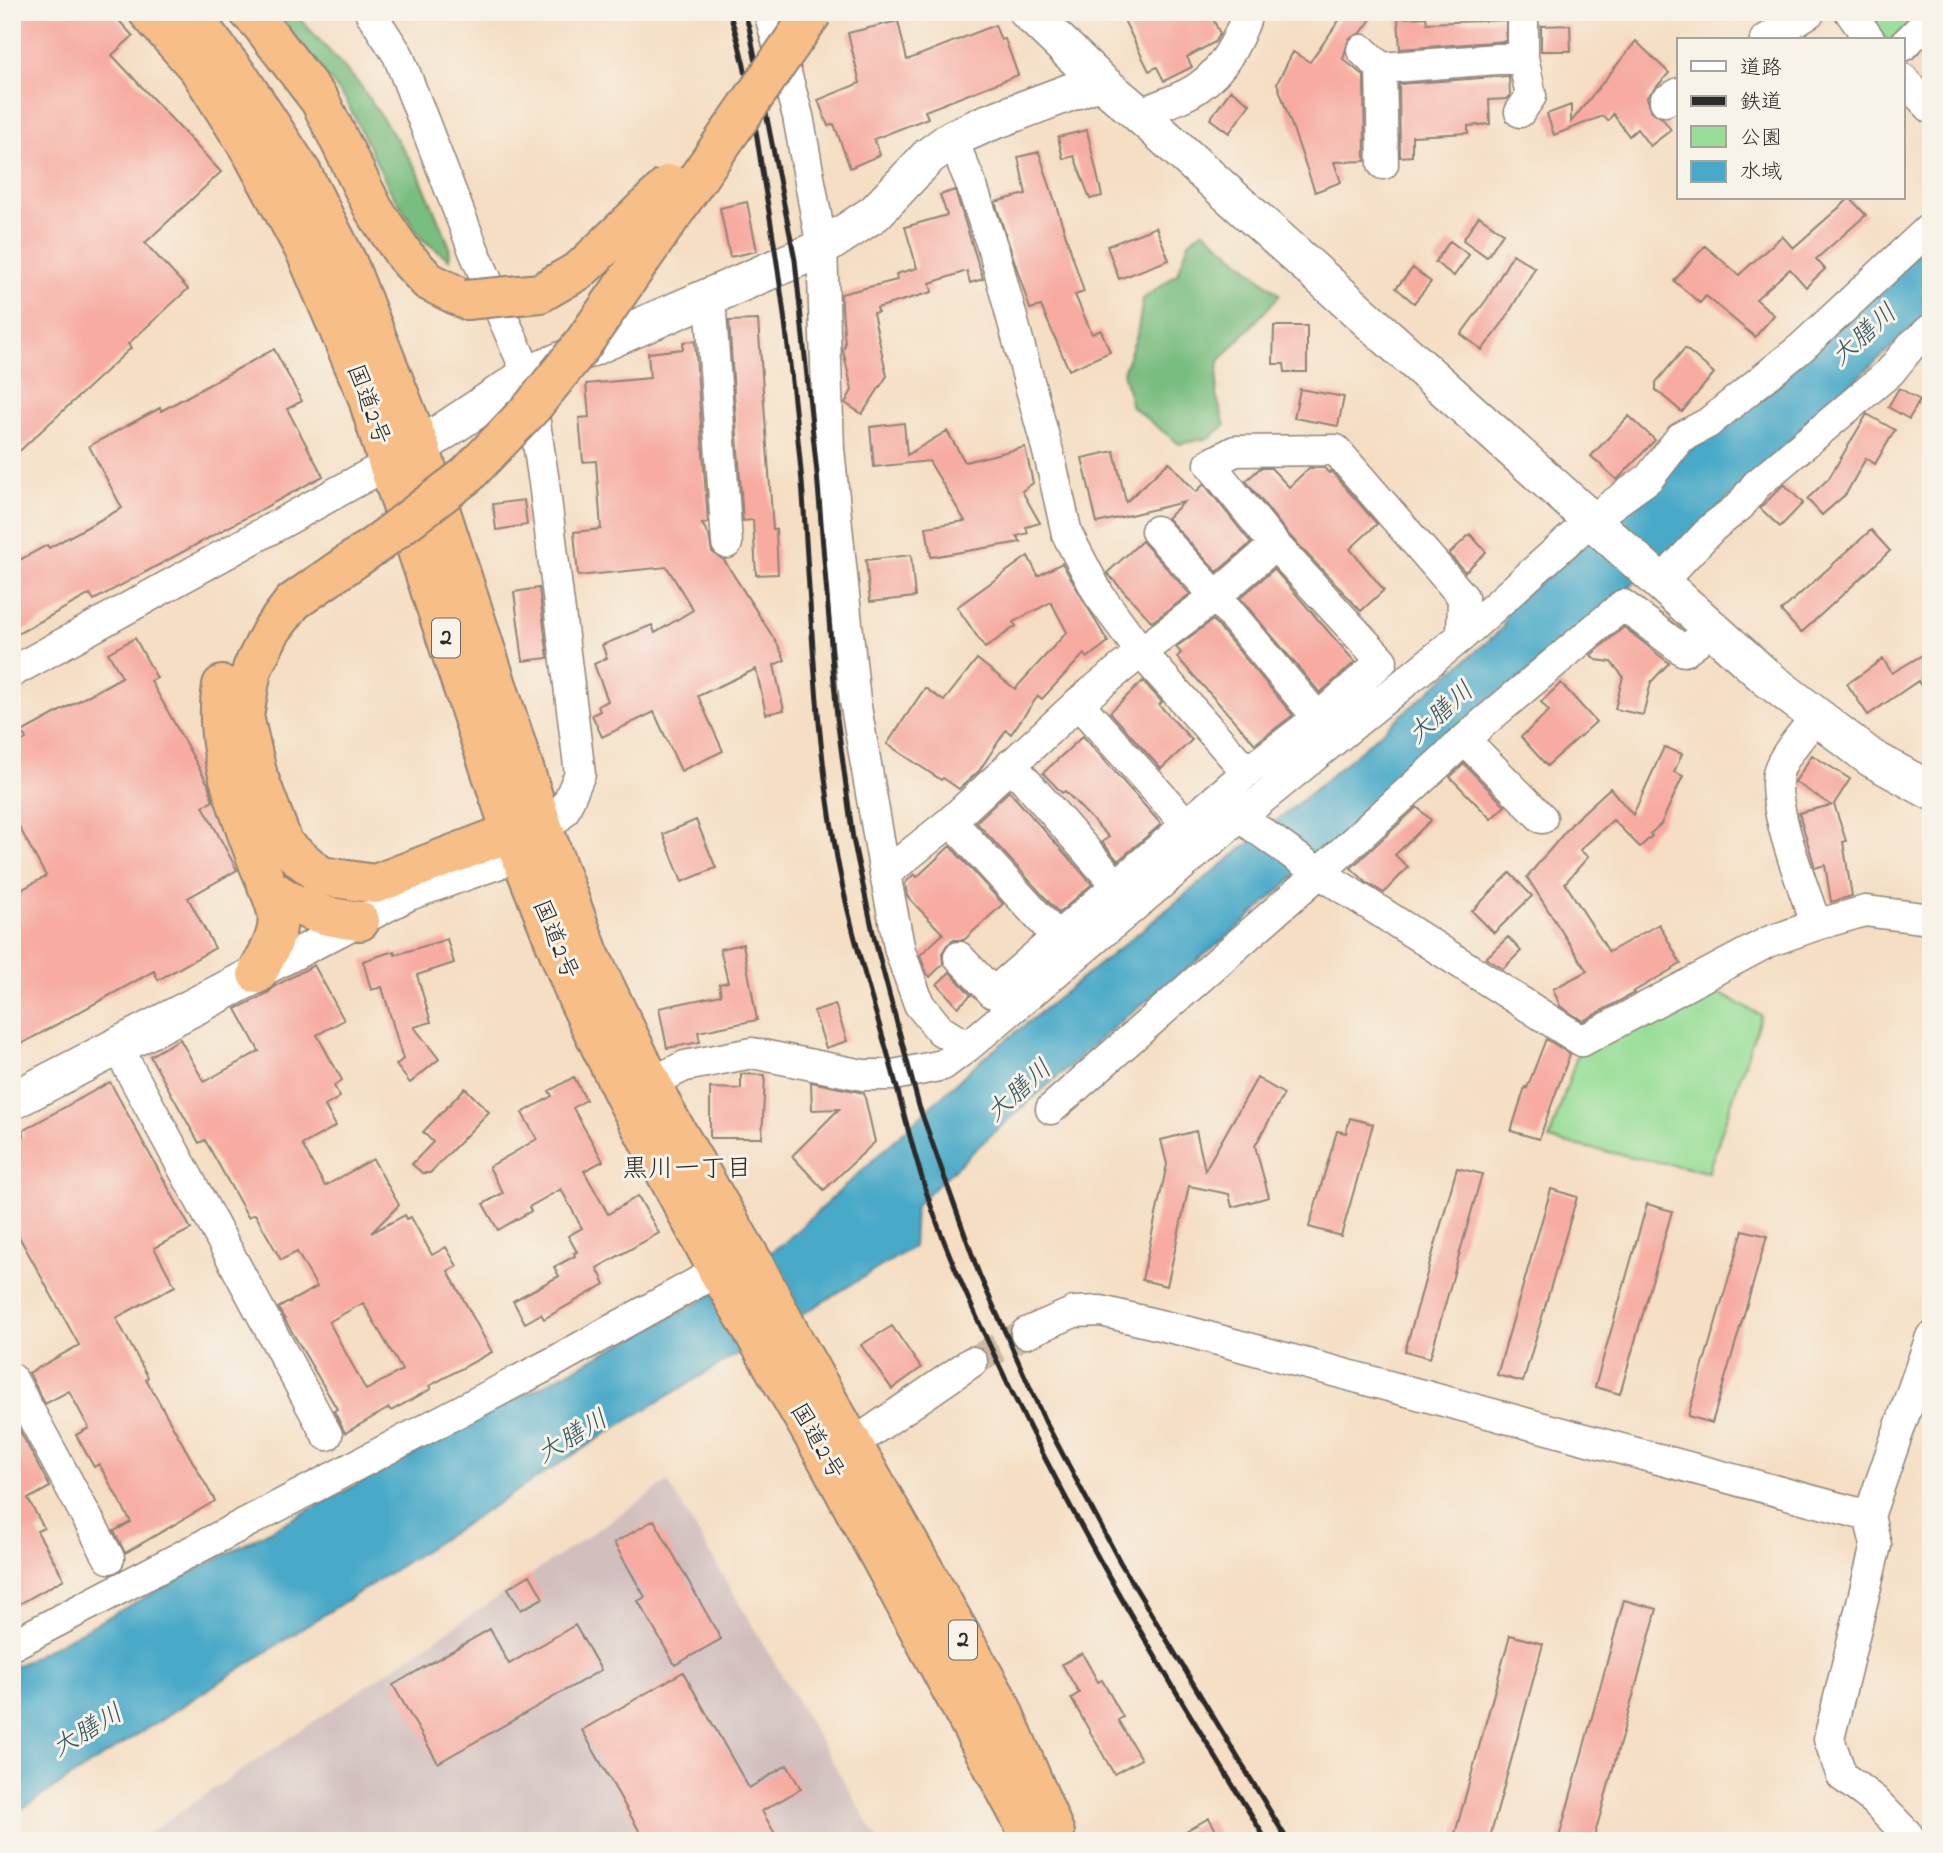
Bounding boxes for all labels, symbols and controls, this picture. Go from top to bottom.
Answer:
legend [1677,38,1904,200]
text: 道路 [1740,54,1782,84]
text: 鉄道 [1740,88,1782,118]
text: 公園 [1740,124,1782,154]
text: 水域 [1740,158,1782,188]
water label: 大膳川 [1823,296,1907,376]
street label: 国道2号 [336,360,398,450]
road number: 2 [432,618,460,658]
water label: 大膳川 [1400,674,1484,754]
street label: 国道2号 [522,895,586,985]
water label: 大膳川 [978,1052,1062,1132]
district label: 黒川一丁目 [622,1151,752,1189]
street label: 国道2号 [780,1397,852,1487]
water label: 大膳川 [530,1402,616,1474]
road number: 2 [949,1620,977,1660]
water label: 大膳川 [45,1696,131,1768]

